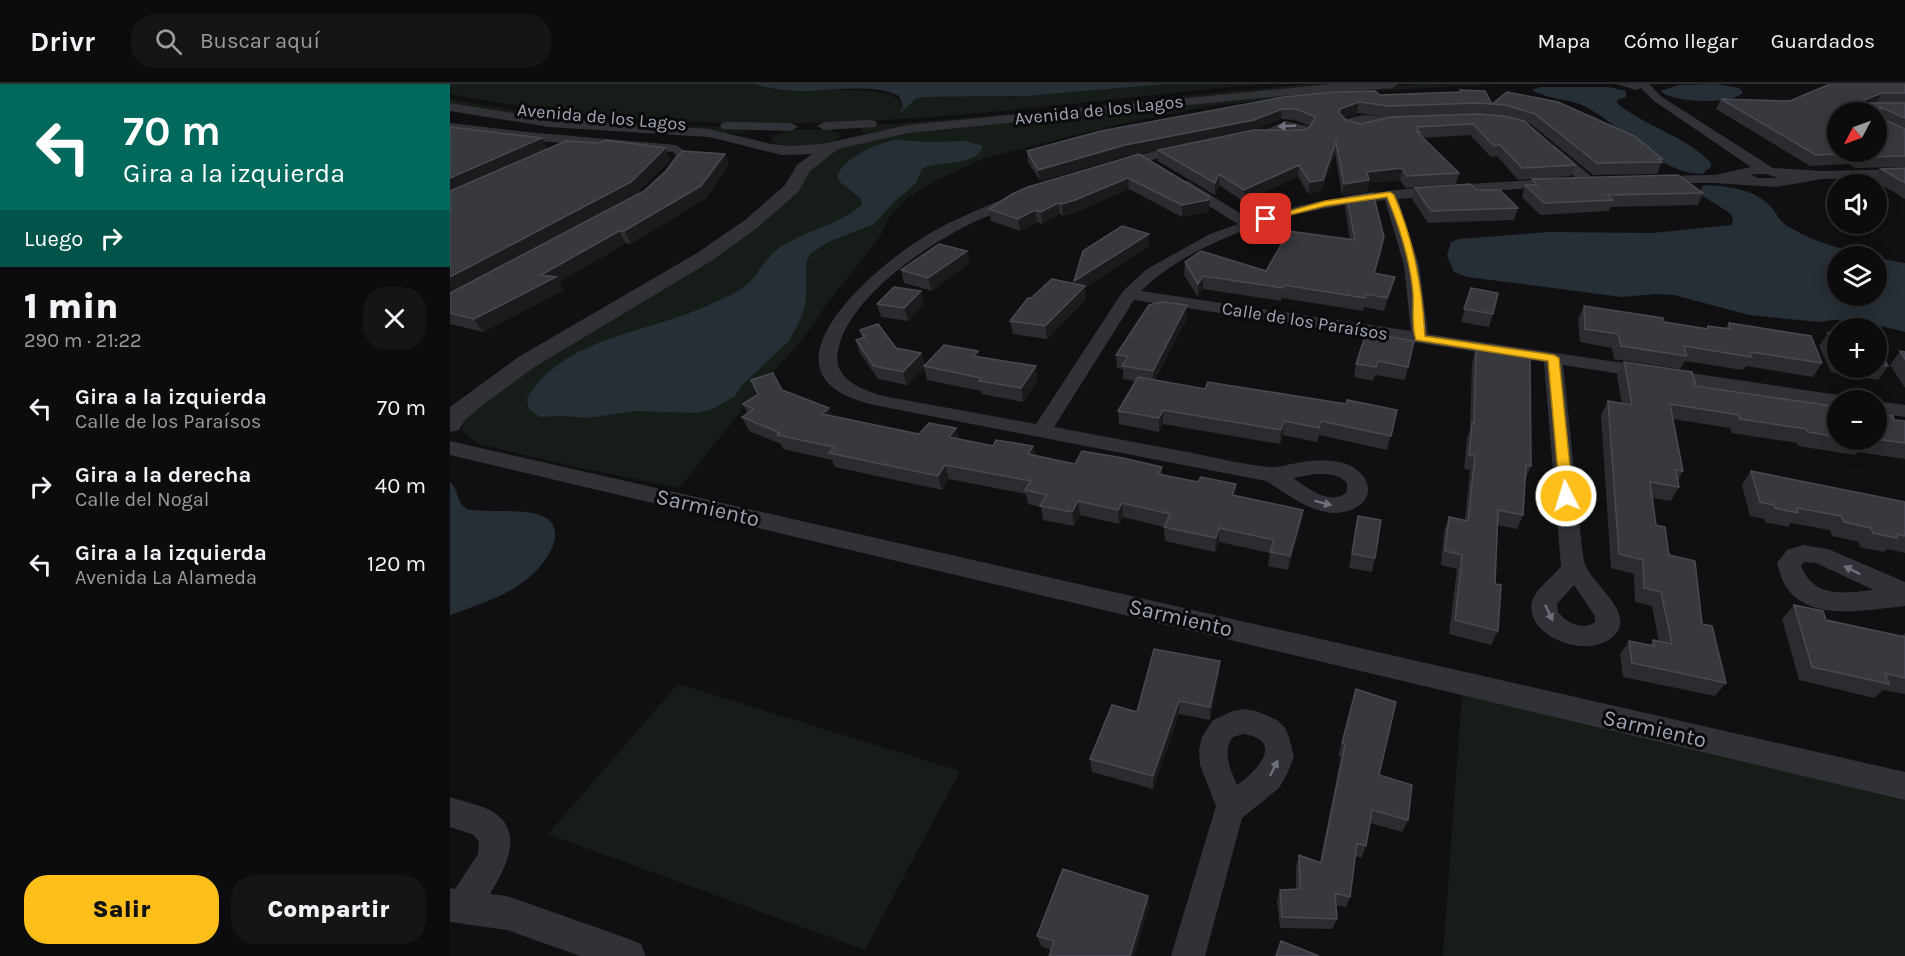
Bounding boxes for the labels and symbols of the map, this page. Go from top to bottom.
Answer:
street label: Avenida de los Lagos [1013,90,1185,130]
street label: Avenida de los Lagos [516,99,688,135]
north arrow [1827,102,1887,162]
one-way arrow [1277,121,1296,131]
pin [1240,193,1291,244]
street label: Calle de los Paraísos [1220,297,1390,345]
position arrow [1534,464,1598,528]
street label: Sarmiento [654,483,762,532]
one-way arrow [1314,498,1332,508]
one-way arrow [1843,565,1860,574]
street label: Sarmiento [1127,593,1235,642]
one-way arrow [1544,604,1553,621]
street label: Sarmiento [1601,704,1709,753]
one-way arrow [1268,759,1278,777]

